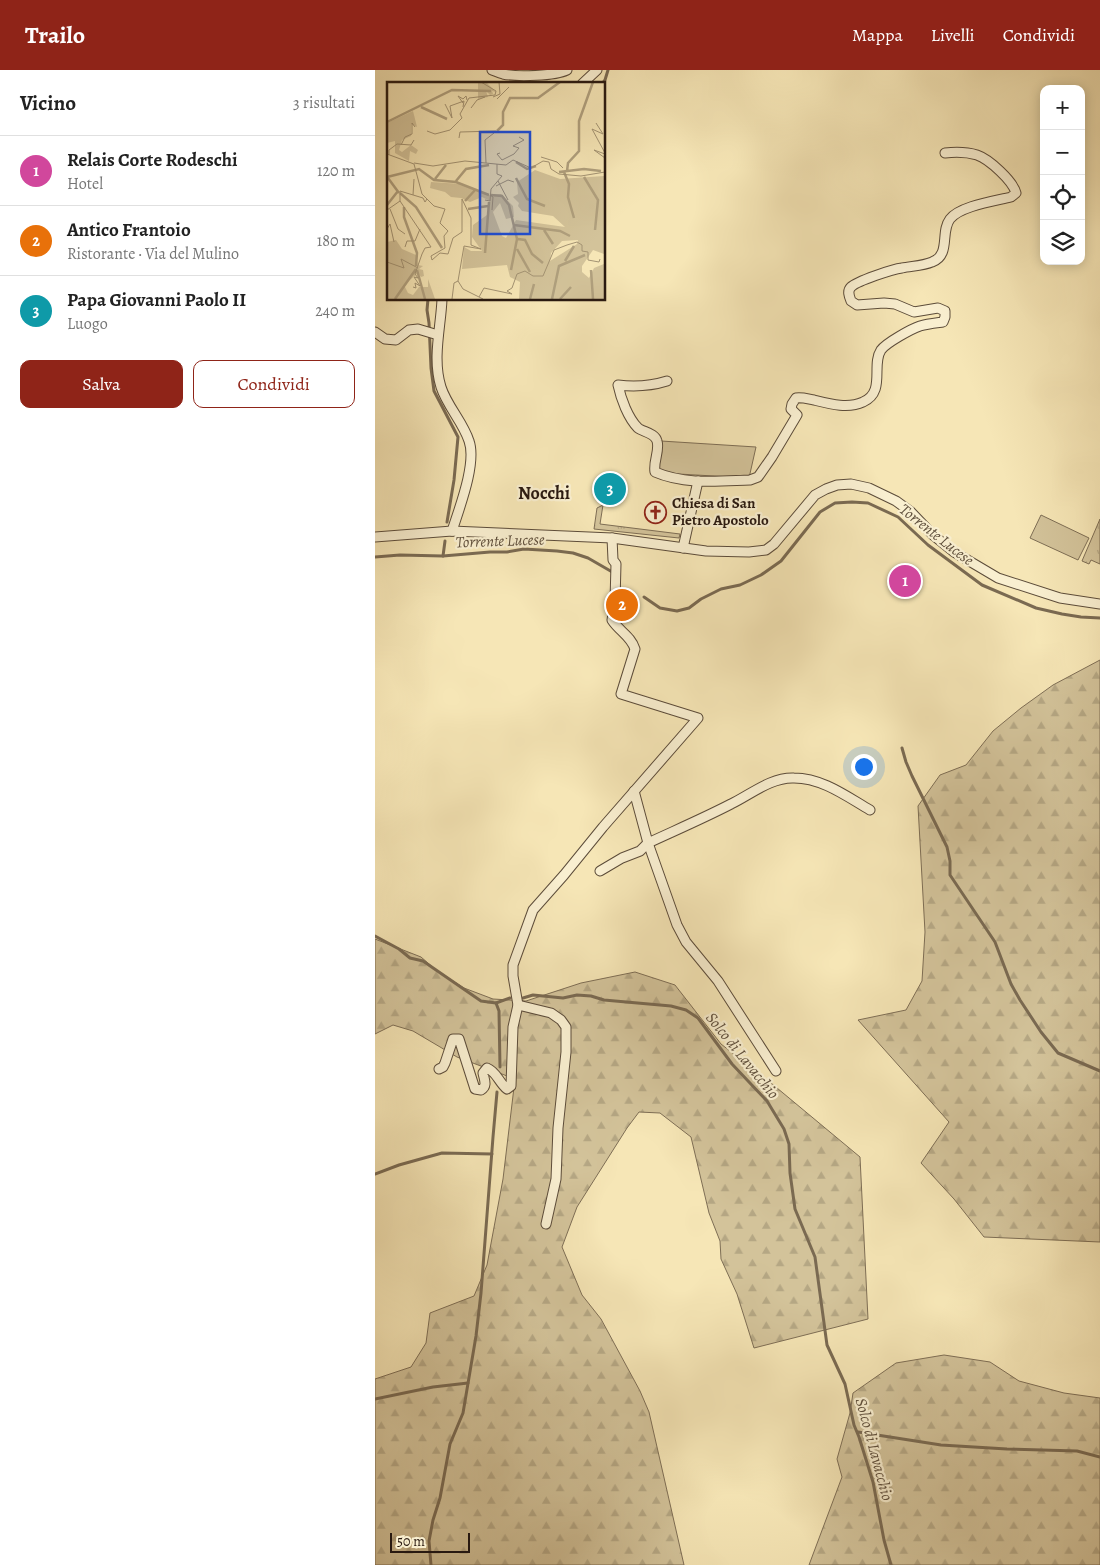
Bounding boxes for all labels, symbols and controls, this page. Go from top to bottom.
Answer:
text: Trailo [25,19,85,51]
text: Mappa [852,23,903,47]
text: Livelli [931,23,975,47]
text: Condividi [1003,23,1075,47]
inset map [387,82,605,300]
map controls [1040,85,1085,265]
button: + [1040,85,1085,130]
text: Vicino [20,89,76,117]
text: 3 risultati [293,92,355,114]
button: − [1040,130,1085,175]
text: Relais Corte Rodeschi [67,147,238,173]
text: 1 [33,160,39,182]
text: 120 m [317,160,355,182]
text: Hotel [67,173,103,195]
button: locate [1040,175,1085,220]
text: Antico Frantoio [67,217,191,243]
button: layers [1040,220,1085,265]
text: 2 [32,230,40,252]
text: 180 m [317,230,355,252]
text: Ristorante · Via del Mulino [67,243,239,265]
text: Papa Giovanni Paolo II [67,287,246,313]
text: 3 [33,300,39,322]
text: 240 m [315,300,355,322]
text: Luogo [67,313,108,335]
button: Salva [20,360,183,408]
button: Condividi [193,360,355,408]
pin: 3 [594,470,626,508]
district label: Nocchi [518,481,570,505]
place label: Chiesa di San Pietro Apostolo [672,493,769,530]
water label: Torrente Lucese [895,499,978,571]
church icon: Chiesa di San Pietro Apostolo [644,500,668,524]
water label: Torrente Lucese [455,528,545,554]
pin: 1 [889,562,921,600]
pin: 2 [606,586,638,624]
your location [851,754,877,780]
water label: Solco di Lavacchio [700,1008,784,1104]
water label: Solco di Lavacchio [850,1395,898,1503]
scale bar [390,1530,470,1553]
text: 50 m [397,1532,425,1551]

